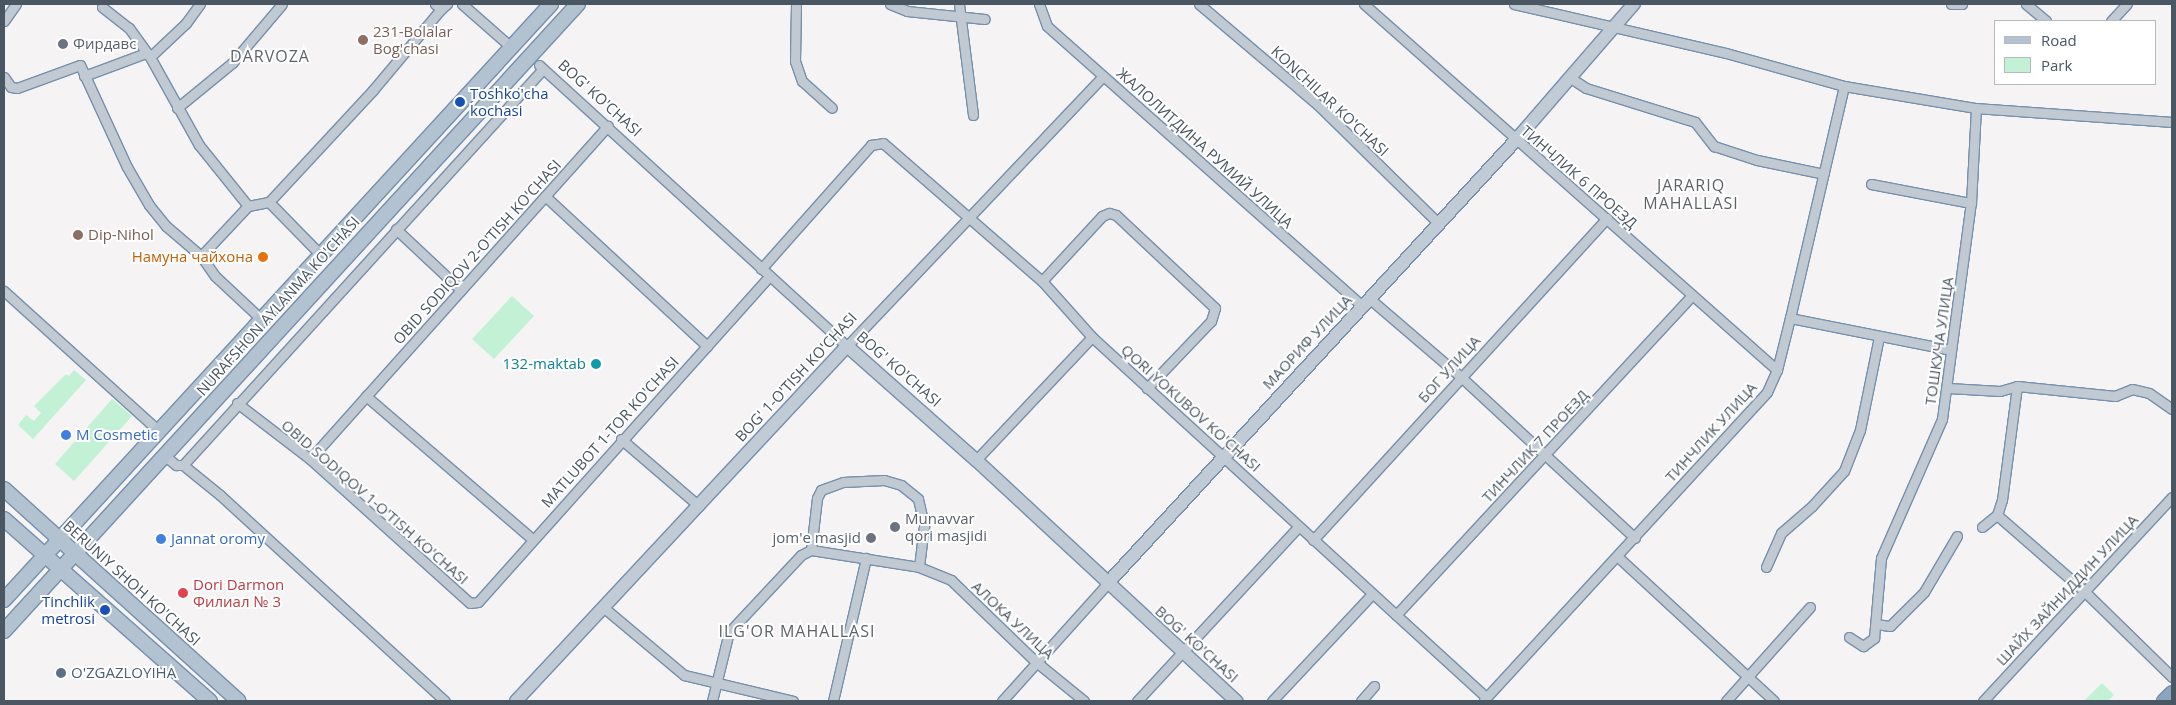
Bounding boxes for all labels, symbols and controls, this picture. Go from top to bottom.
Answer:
legend [1994,20,2156,85]
place label: 231-Bolalar Bog'chasi [373,22,453,57]
text: Road [2041,30,2077,50]
marker: 231-Bolalar Bog'chasi [357,34,369,46]
place label: Фирдавс [73,35,136,53]
marker: Фирдавс [57,38,69,50]
street label: KONCHILAR KO'CHASI [1268,42,1392,160]
district label: DARVOZA [229,46,311,66]
text: Park [2041,55,2072,75]
street label: BOG' KO'CHASI [555,56,645,140]
street label: ЖАЛОЛИТДИНА РУМИЙ УЛИЦА [1113,64,1297,232]
place label: Toshko'cha kochasi [470,84,549,119]
marker: Toshko'cha kochasi [454,96,466,108]
street label: ТИНЧЛИК 6 ПРОЕЗД [1517,122,1641,232]
street label: OBID SODIQOV 2-O'TISH KO'CHASI [389,156,565,348]
district label: JARARIQ MAHALLASI [1642,175,1740,213]
street label: NURAFSHON AYLANMA KO'CHASI [193,213,363,399]
place label: Dip-Nihol [88,226,154,244]
marker: Dip-Nihol [72,229,84,241]
place label: Намуна чайхона [132,248,253,266]
marker: Намуна чайхона [257,251,269,263]
street label: ТОШКУЧА УЛИЦА [1921,276,1957,406]
street label: МАОРИФ УЛИЦА [1259,291,1355,393]
street label: BOG' 1-O'TISH KO'CHASI [731,309,861,445]
street label: BOG' KO'CHASI [853,327,945,411]
street label: БОГ УЛИЦА [1414,332,1484,406]
street label: QORI YOKUBOV KO'CHASI [1118,341,1264,475]
street label: MATLUBOT 1-TOR KO'CHASI [538,353,682,511]
place label: 132-maktab [502,355,586,373]
marker: 132-maktab [590,358,602,370]
street label: ТИНЧЛИК УЛИЦА [1662,378,1760,486]
street label: ТИНЧЛИК 7 ПРОЕЗД [1478,386,1592,506]
street label: OBID SODIQOV 1-O'TISH KO'CHASI [278,416,472,588]
place label: M Cosmetic [76,426,158,444]
marker: M Cosmetic [60,429,72,441]
place label: Munavvar qori masjidi [905,509,987,544]
street label: ШАЙХ ЗАЙНИДДИН УЛИЦА [1992,511,2142,669]
street label: BERUNIY SHOH KO'CHASI [60,517,204,649]
marker: Munavvar qori masjidi [889,521,901,533]
place label: jom'e masjid [773,529,861,547]
place label: Jannat oromy [171,530,265,548]
marker: jom'e masjid [865,532,877,544]
marker: Jannat oromy [155,533,167,545]
place label: Dori Darmon Филиал № 3 [193,575,284,610]
street label: АЛОКА УЛИЦА [968,577,1058,663]
marker: Dori Darmon Филиал № 3 [177,587,189,599]
place label: Tinchlik metrosi [41,592,95,627]
street label: BOG' KO'CHASI [1152,602,1242,686]
marker: Tinchlik metrosi [99,604,111,616]
district label: ILG'OR MAHALLASI [717,621,877,641]
place label: O'ZGAZLOYIHA [71,664,176,682]
marker: O'ZGAZLOYIHA [55,667,67,679]

